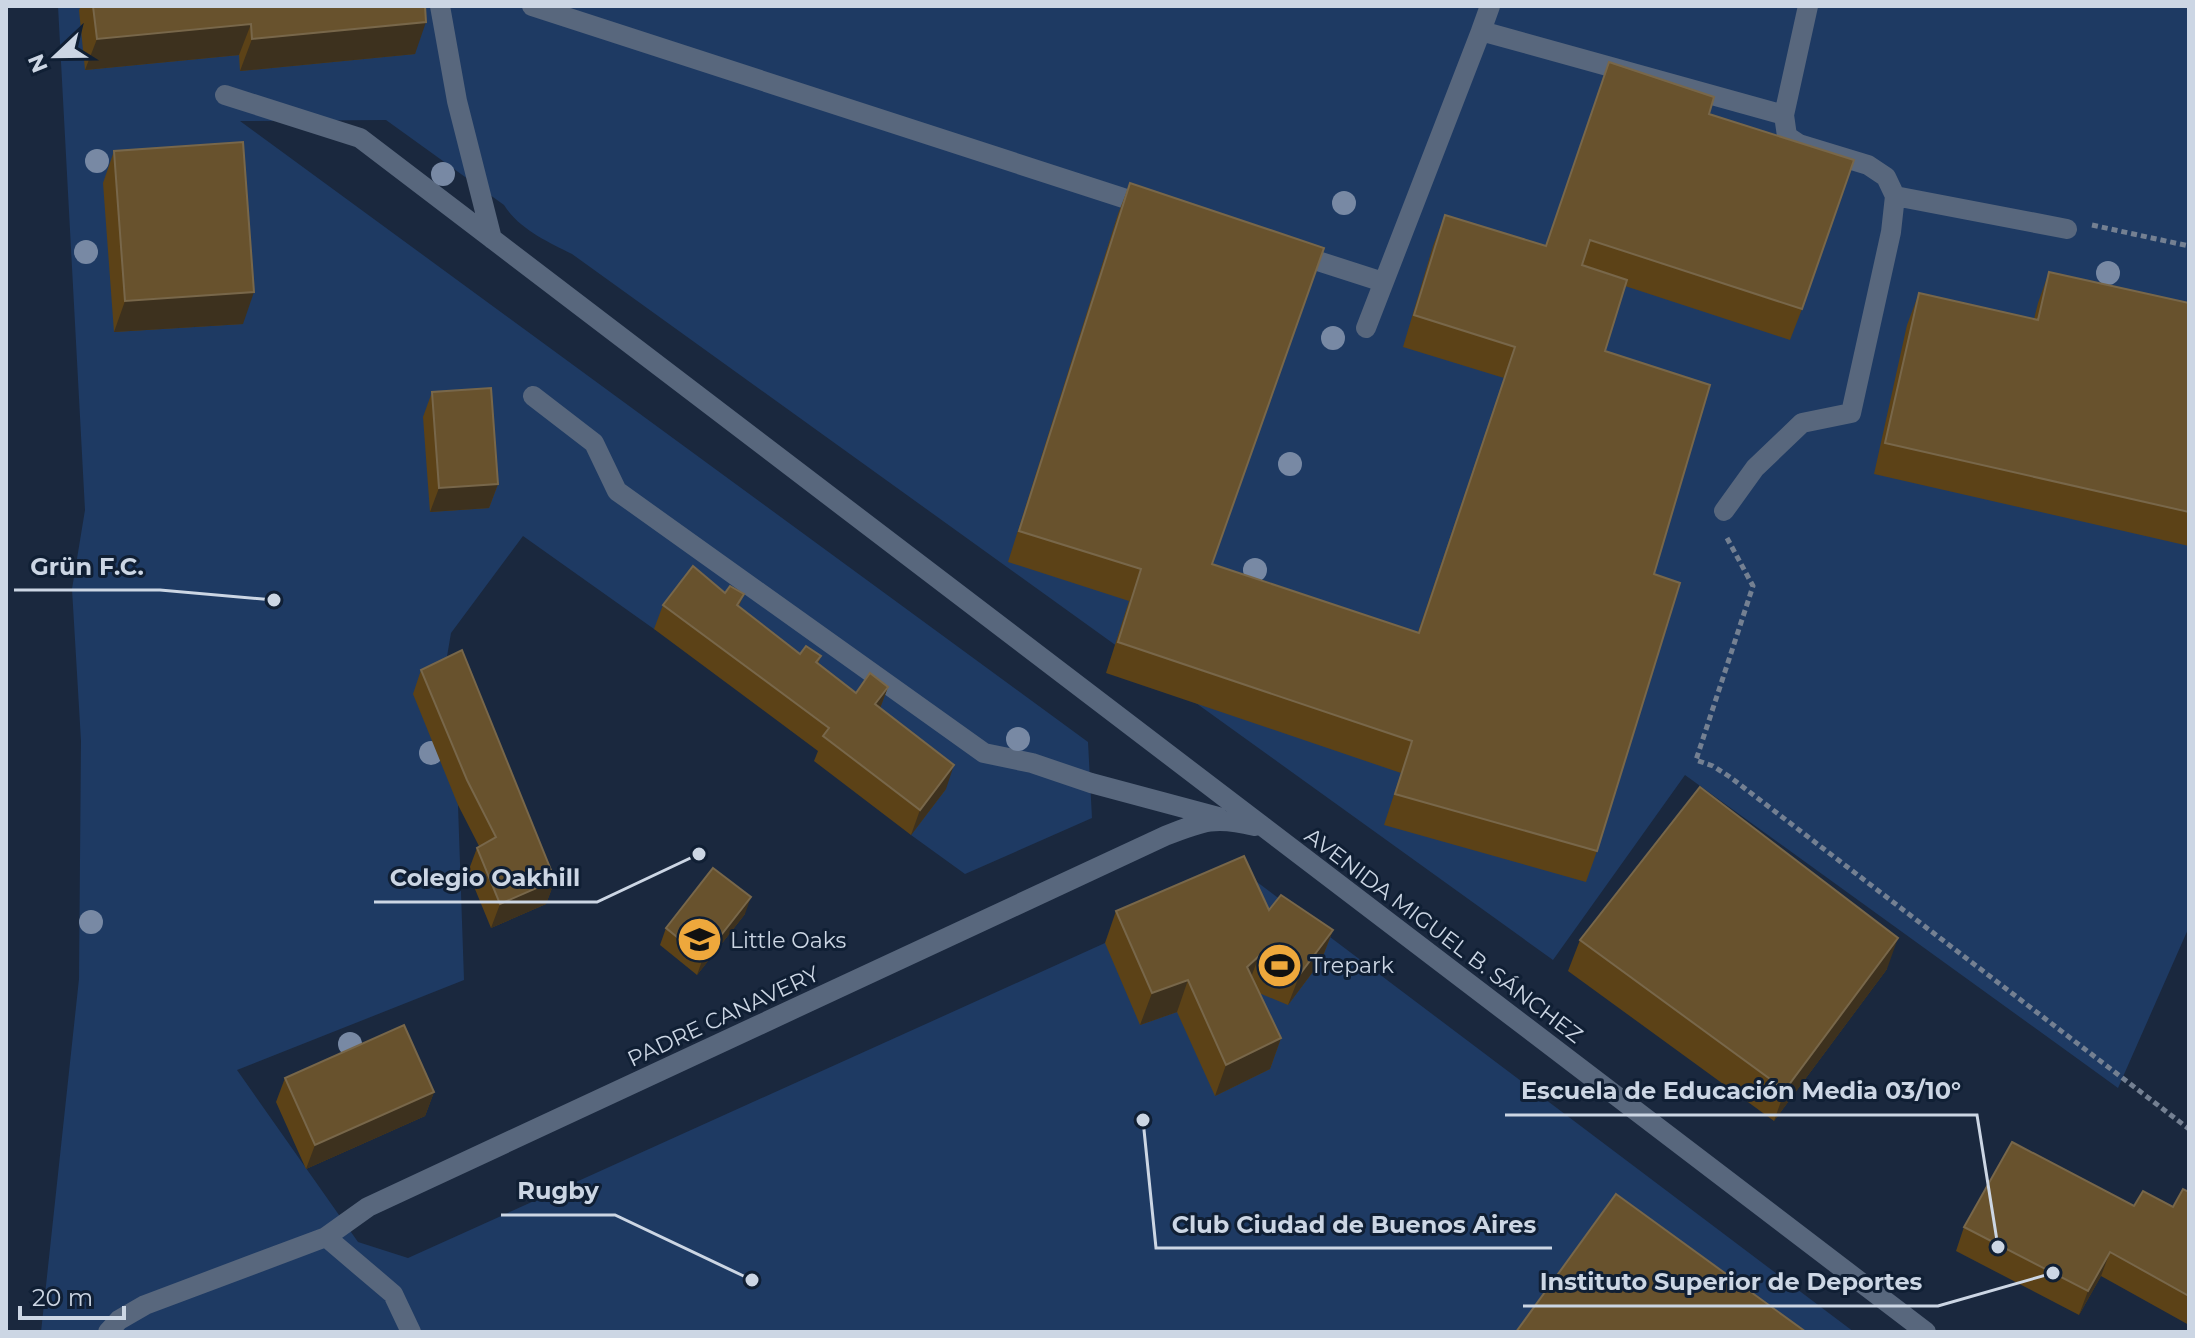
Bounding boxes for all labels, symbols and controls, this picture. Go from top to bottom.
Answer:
north arrow [16,16,96,96]
text: N [22,50,54,77]
callout: Grün F.C. [14,542,160,590]
text: Grün F.C. [30,552,144,581]
street label: AVENIDA MIGUEL B. SÁNCHEZ [1299,822,1588,1049]
callout: Colegio Oakhill [374,854,597,902]
text: Colegio Oakhill [390,863,580,892]
school or university icon: Little Oaks [675,916,723,964]
place label: Little Oaks [730,927,846,954]
sports icon: Trepark [1255,941,1303,989]
place label: Trepark [1310,952,1395,979]
street label: PADRE CANAVERY [623,960,823,1073]
callout: Escuela de Educación Media 03/10° [1505,1067,1977,1115]
text: Escuela de Educación Media 03/10° [1521,1076,1961,1105]
callout: Rugby [501,1167,615,1215]
text: Rugby [517,1176,599,1205]
callout: Club Ciudad de Buenos Aires [1156,1200,1552,1248]
text: Club Ciudad de Buenos Aires [1172,1210,1537,1239]
callout: Instituto Superior de Deportes [1523,1258,1938,1306]
text: Instituto Superior de Deportes [1540,1267,1923,1296]
scale bar [20,1270,124,1320]
text: 20 m [32,1283,93,1312]

